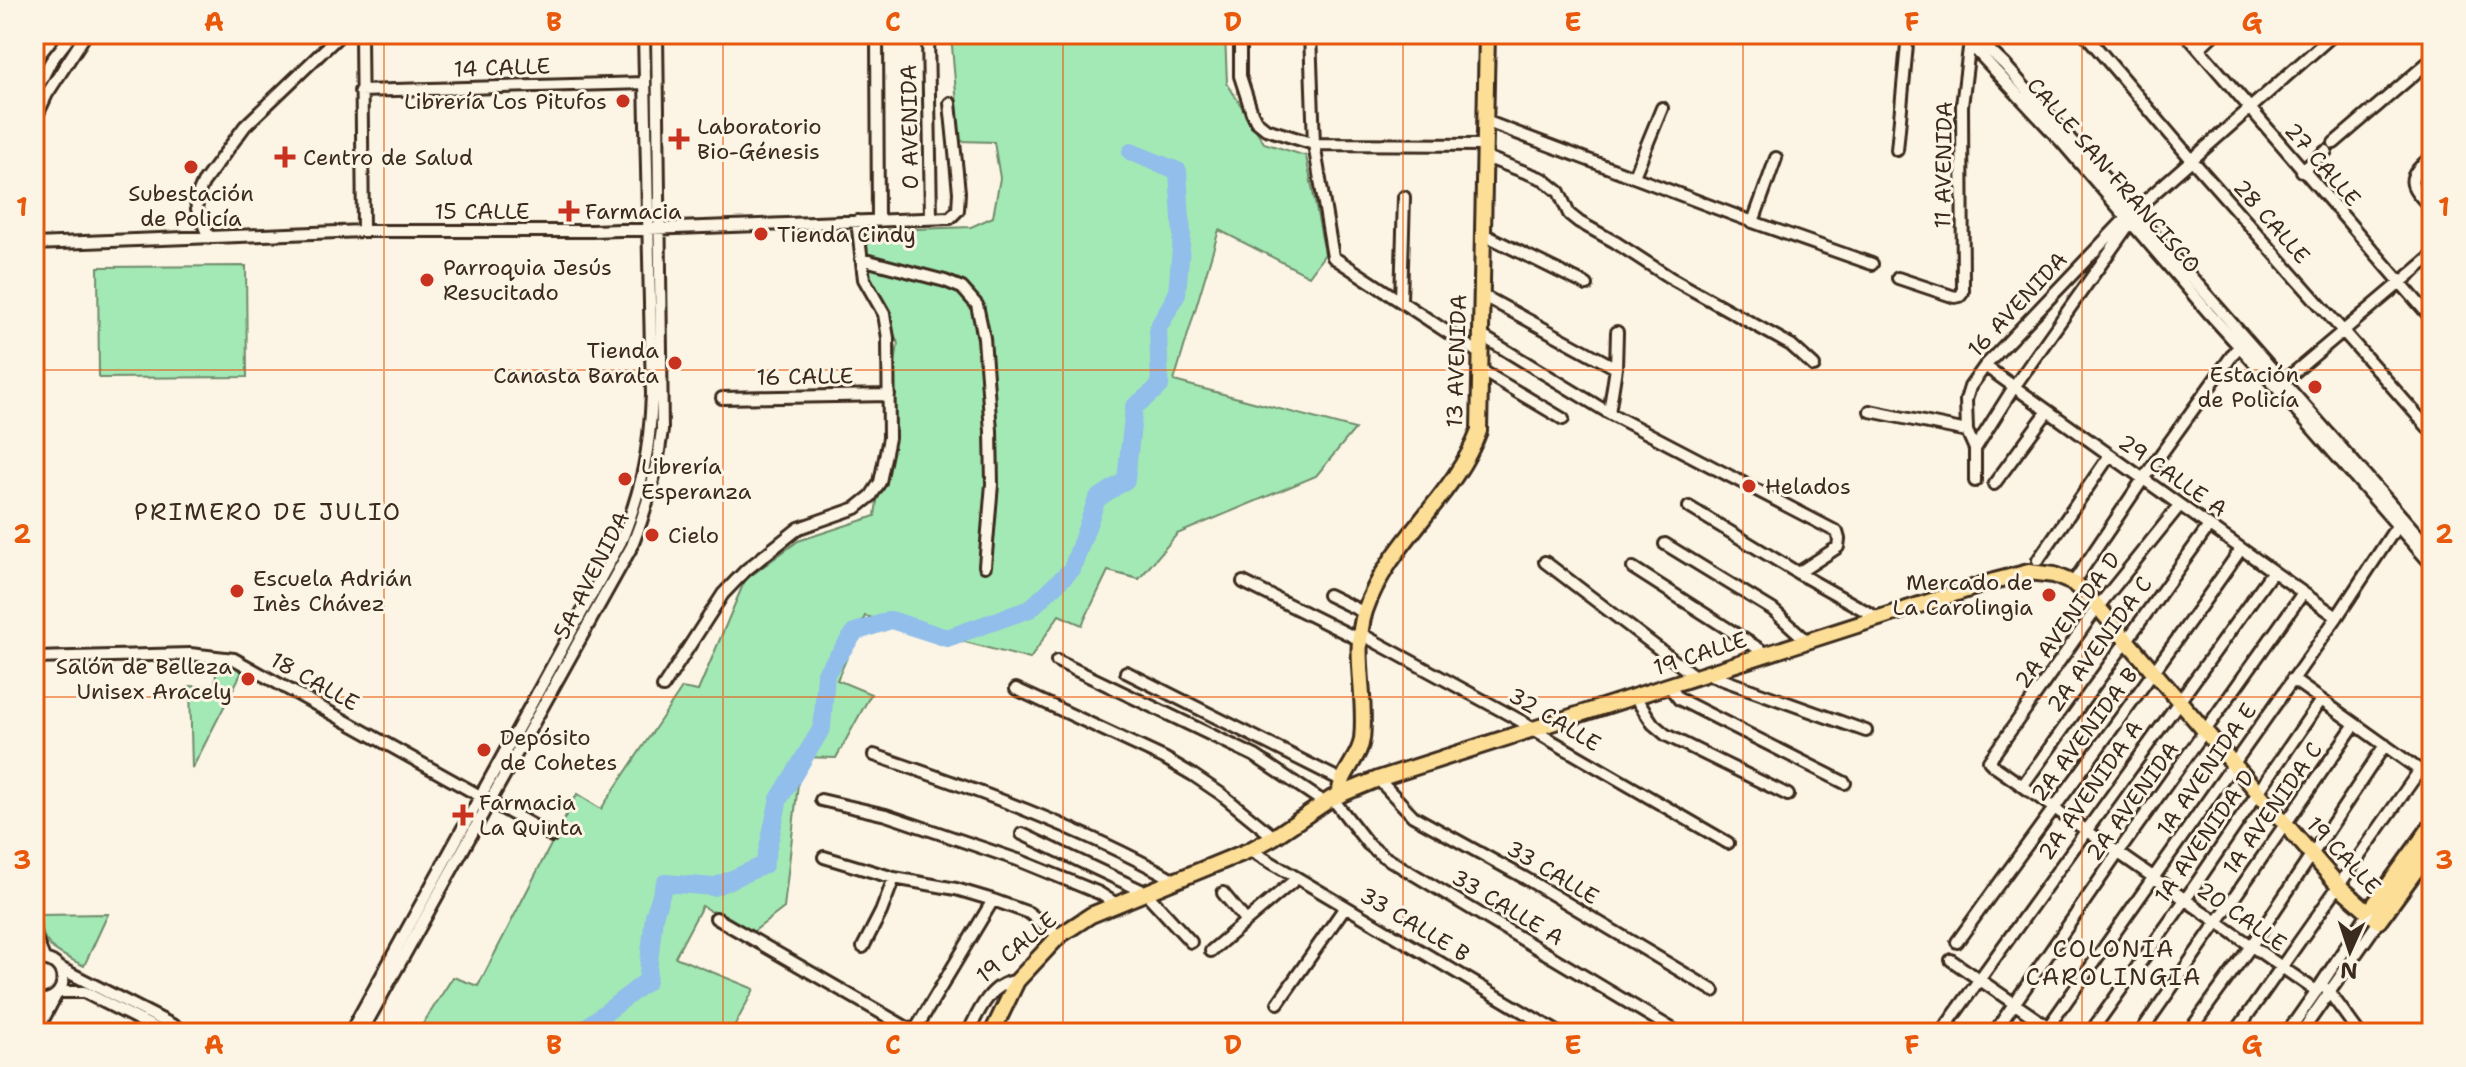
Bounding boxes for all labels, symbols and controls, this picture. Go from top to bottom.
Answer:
text: A [204,4,224,39]
text: B [546,4,562,39]
text: C [885,4,901,39]
text: D [1224,4,1242,39]
text: E [1564,4,1582,39]
text: F [1904,4,1920,39]
text: G [2242,4,2263,39]
street label: 14 CALLE [453,51,551,84]
street label: 0 AVENIDA [894,64,925,190]
street label: CALLE SAN FRANCISCO [2021,71,2207,279]
place label: Librería Los Pitufos [404,87,607,116]
marker: Librería Los Pitufos [614,92,632,110]
street label: 11 AVENIDA [1928,101,1959,229]
place label: Laboratorio Bio-Génesis [697,112,822,166]
street label: 27 CALLE [2278,116,2367,212]
marker: Laboratorio Bio-Génesis [668,128,690,150]
place label: Centro de Salud [303,143,473,172]
marker: Centro de Salud [274,146,296,168]
marker: Subestación de Policía [182,158,200,176]
street label: 28 CALLE [2227,173,2316,270]
place label: Subestación de Policía [128,179,254,233]
text: 1 [16,189,28,224]
text: 1 [2438,189,2450,224]
street label: 15 CALLE [434,197,530,226]
place label: Farmacia [585,197,682,226]
marker: Farmacia [560,202,578,220]
place label: Tienda Cindy [777,220,916,249]
marker: Tienda Cindy [752,225,770,243]
street label: 16 AVENIDA [1961,246,2074,363]
place label: Parroquia Jesús Resucitado [443,253,612,307]
marker: Parroquia Jesús Resucitado [418,271,436,289]
street label: 13 AVENIDA [1440,294,1473,428]
place label: Tienda Canasta Barata [493,336,659,390]
marker: Tienda Canasta Barata [666,354,684,372]
place label: Estación de Policía [2198,360,2299,414]
street label: 16 CALLE [756,361,854,392]
marker: Estación de Policía [2306,378,2324,396]
street label: 29 CALLE A [2113,427,2233,523]
place label: Librería Esperanza [641,452,752,506]
marker: Librería Esperanza [616,470,634,488]
place label: Helados [1765,472,1851,501]
marker: Helados [1740,477,1758,495]
district label: PRIMERO DE JULIO [134,496,402,528]
street label: 5A AVENIDA [547,507,636,644]
text: 2 [13,516,31,551]
text: 2 [2435,516,2453,551]
place label: Cielo [668,521,719,550]
marker: Cielo [643,526,661,544]
street label: 2A AVENIDA D [2008,546,2127,694]
place label: Escuela Adrián Inès Chávez [253,564,412,618]
place label: Mercado de La Carolingia [1892,568,2033,622]
street label: 2A AVENIDA C [2040,571,2159,718]
marker: Escuela Adrián Inès Chávez [228,582,246,600]
marker: Mercado de La Carolingia [2040,586,2058,604]
street label: 19 CALLE [1650,625,1751,682]
street label: 18 CALLE [265,645,364,718]
place label: Salón de Belleza Unisex Aracely [56,652,232,706]
street label: 2A AVENIDA B [2025,662,2143,806]
marker: Salón de Belleza Unisex Aracely [239,670,257,688]
street label: 32 CALLE [1503,681,1606,758]
street label: 1A AVENIDA E [2150,697,2263,841]
street label: 2A AVENIDA A [2032,715,2149,866]
place label: Depósito de Cohetes [500,723,618,777]
street label: 2A AVENIDA [2080,736,2184,866]
street label: 1A AVENIDA C [2216,736,2329,880]
marker: Depósito de Cohetes [475,741,493,759]
street label: 1A AVENIDA D [2148,764,2261,909]
place label: Farmacia La Quinta [479,788,583,842]
marker: Farmacia La Quinta [454,806,472,824]
street label: 19 CALLE [2300,810,2387,901]
street label: 33 CALLE [1501,834,1604,911]
text: 3 [13,842,31,877]
text: 3 [2435,842,2453,877]
street label: 33 CALLE A [1446,863,1569,952]
street label: 20 CALLE [2191,875,2292,958]
street label: 33 CALLE B [1355,880,1475,968]
street label: 19 CALLE [970,905,1063,990]
north arrow [2310,911,2390,991]
district label: COLONIA CAROLINGIA [2025,933,2203,993]
text: N [2340,956,2358,985]
text: A [204,1027,224,1062]
text: B [546,1027,562,1062]
text: C [885,1027,901,1062]
text: D [1224,1027,1242,1062]
text: E [1564,1027,1582,1062]
text: F [1904,1027,1920,1062]
text: G [2242,1027,2263,1062]

